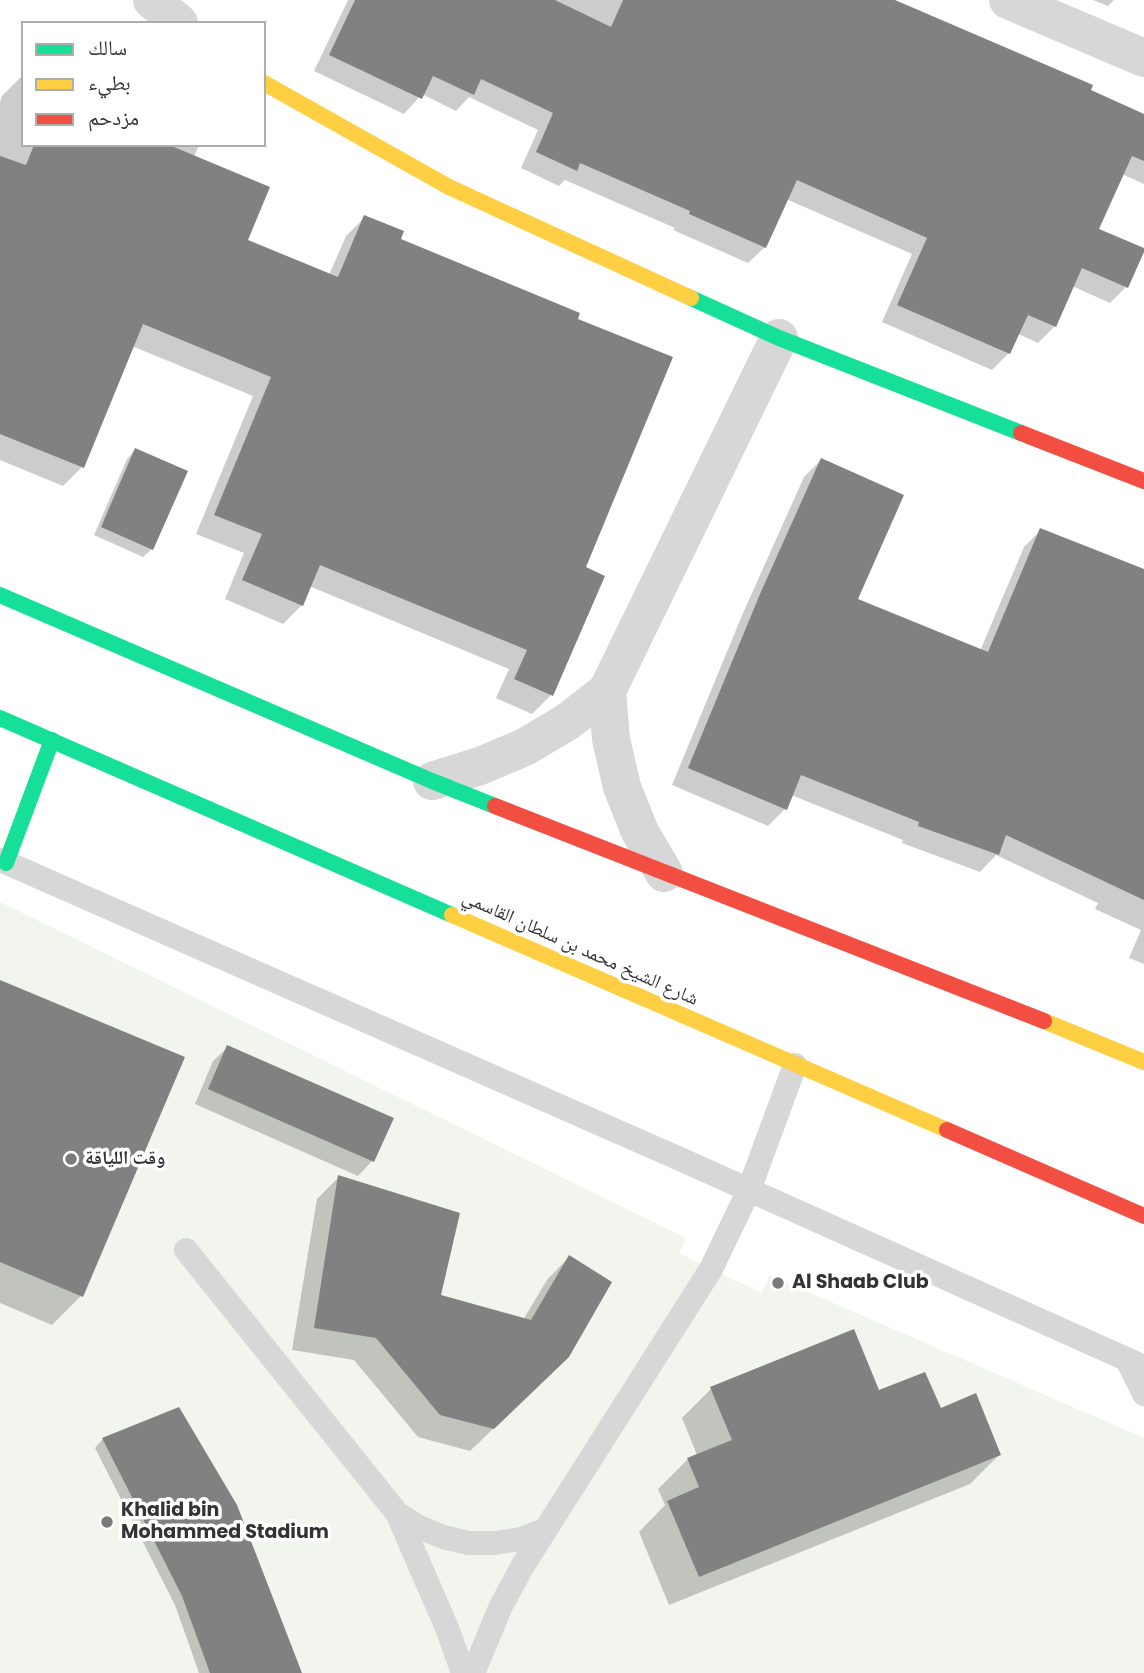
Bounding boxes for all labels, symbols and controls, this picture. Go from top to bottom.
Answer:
legend [21,21,266,147]
text: سالك [88,33,127,62]
text: بطيء [88,68,131,97]
text: مزدحم [88,103,139,132]
street label: شارع الشيخ محمد بن سلطان القاسمي [459,887,701,1011]
place label: وقت اللياقة [85,1148,166,1170]
marker: وقت اللياقة [63,1151,79,1167]
place label: Al Shaab Club [792,1272,929,1294]
marker: Al Shaab Club [770,1275,786,1291]
place label: Khalid bin Mohammed Stadium [121,1500,329,1544]
marker: Khalid bin Mohammed Stadium [99,1514,115,1530]

